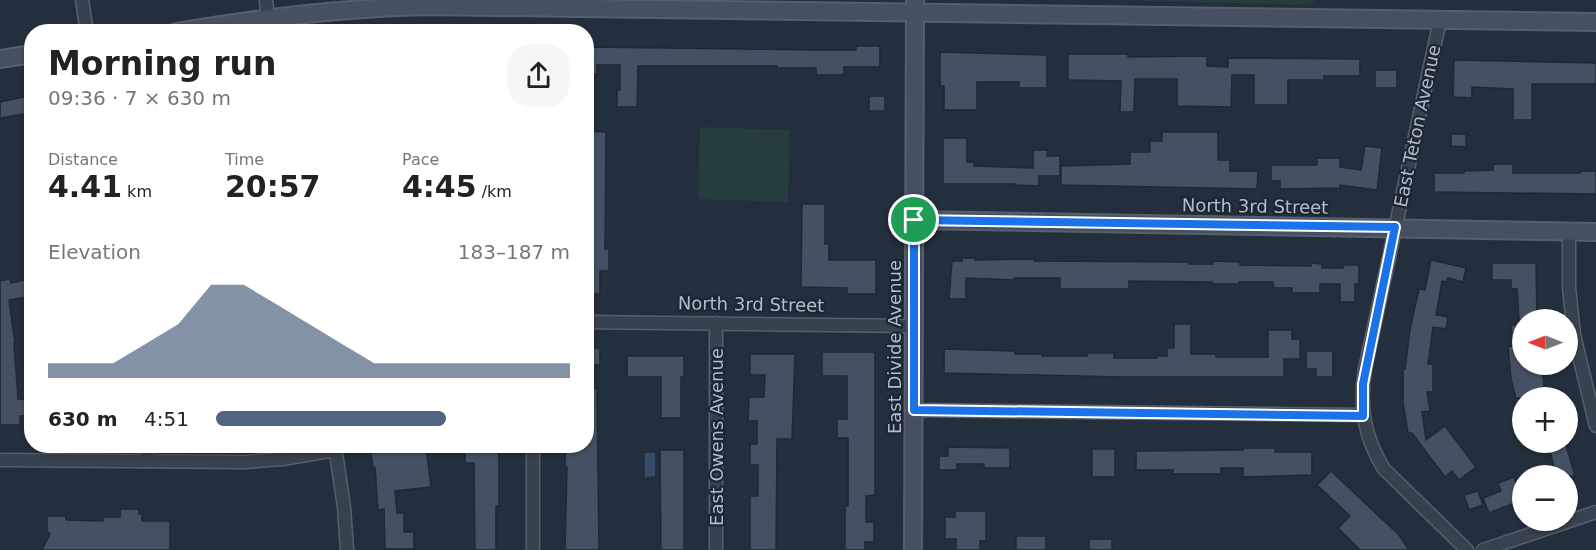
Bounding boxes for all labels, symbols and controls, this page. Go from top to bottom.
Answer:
street label: East Teton Avenue [1390,43,1444,209]
text: Morning run [48,44,276,83]
button: share [507,44,570,107]
text: 09:36 · 7 × 630 m [48,86,231,110]
text: Distance [48,150,118,169]
text: Time [225,150,264,169]
text: Pace [402,150,439,169]
text: 4.41 [48,169,122,204]
text: 20:57 [225,169,321,204]
text: 4:45 [402,169,477,204]
text: km [122,182,152,201]
text: /km [477,182,512,201]
pin [888,194,939,245]
street label: North 3rd Street [1182,194,1328,218]
icon: arrive [897,203,930,236]
text: Elevation [48,240,141,264]
text: 183–187 m [458,240,570,264]
street label: East Divide Avenue [884,260,905,434]
street label: North 3rd Street [678,292,824,316]
north arrow [1512,309,1578,375]
map controls [1512,309,1578,531]
street label: East Owens Avenue [706,348,727,526]
button: + [1512,387,1578,453]
text: 630 m [48,407,118,431]
text: 4:51 [144,407,189,431]
button: − [1512,465,1578,531]

